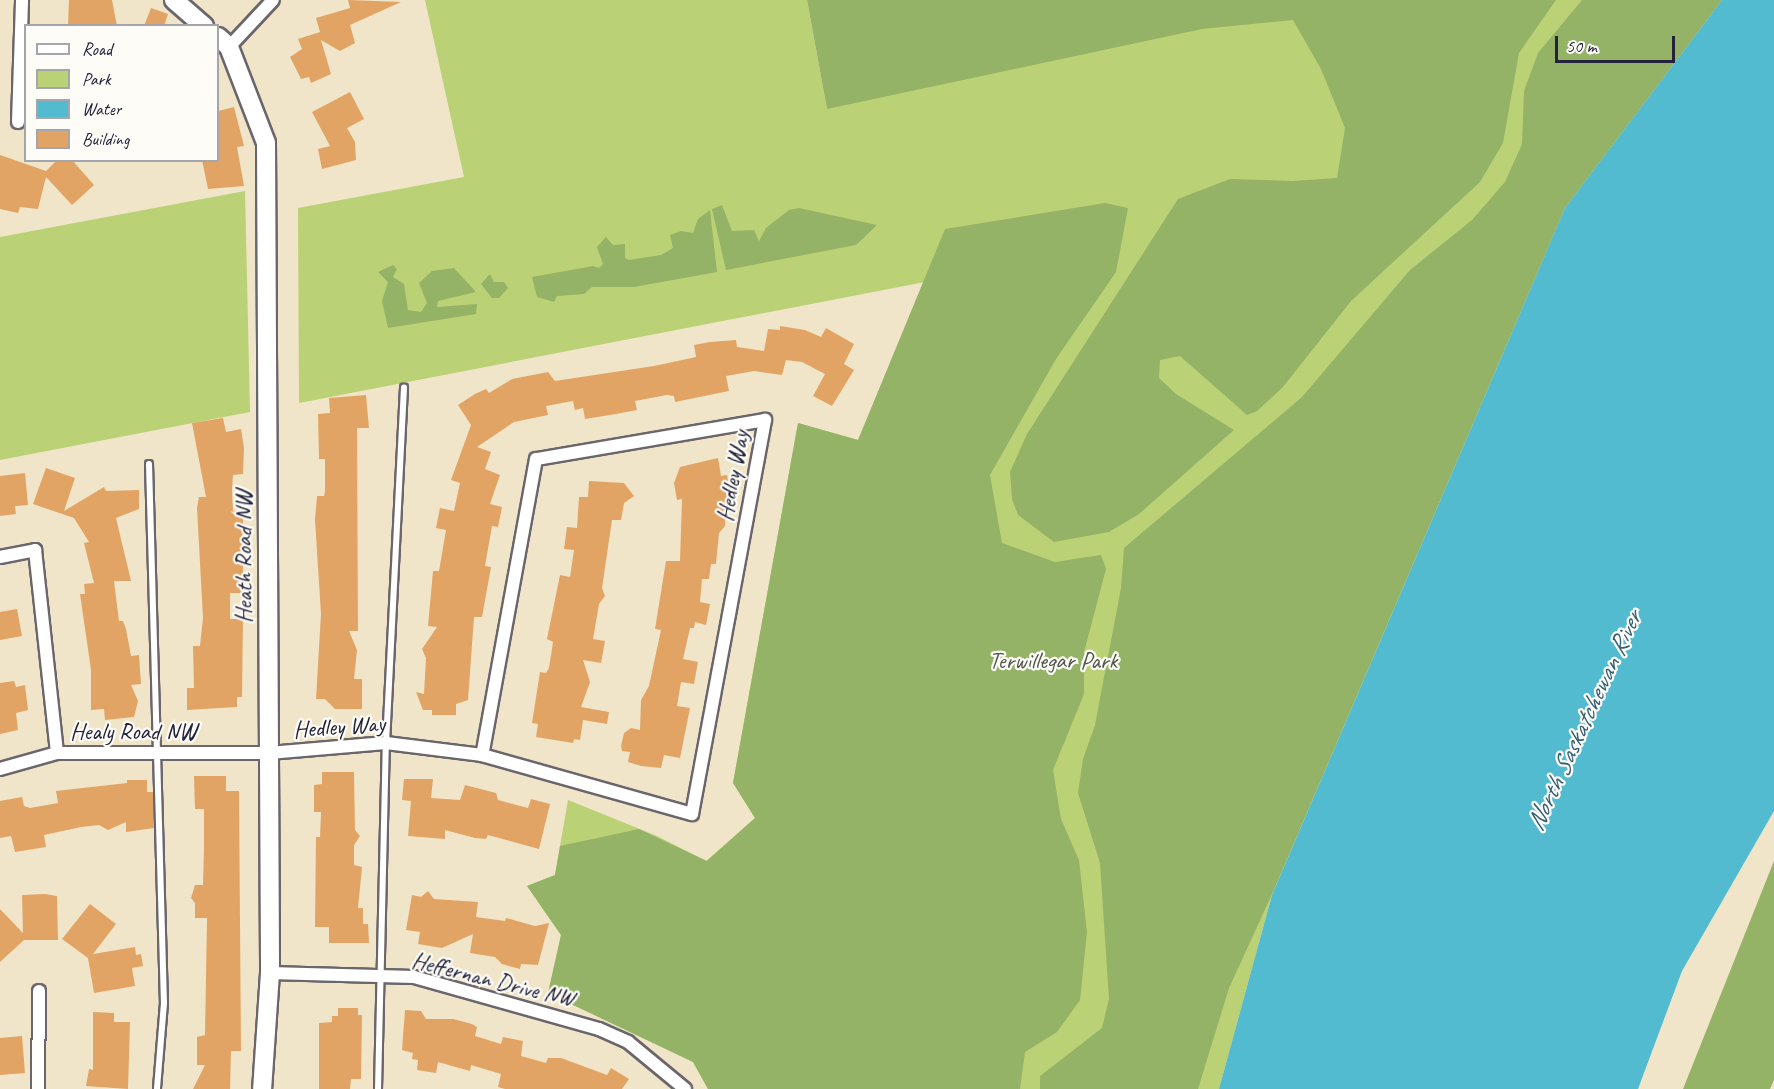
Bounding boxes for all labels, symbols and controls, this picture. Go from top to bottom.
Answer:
legend [24,24,219,162]
scale bar [1558,24,1678,62]
text: 50 m [1566,35,1597,57]
text: Road [82,38,112,60]
text: Park [82,68,111,90]
text: Water [82,98,121,120]
text: Building [82,128,129,150]
street label: Hedley Way [711,428,755,524]
street label: Heath Road NW [230,490,258,624]
water label: North Saskatchewan River [1519,606,1649,836]
park label: Terwillegar Park [988,647,1118,675]
street label: Hedley Way [292,709,386,745]
street label: Healy Road NW [70,718,196,746]
street label: Heffernan Drive NW [408,946,578,1014]

